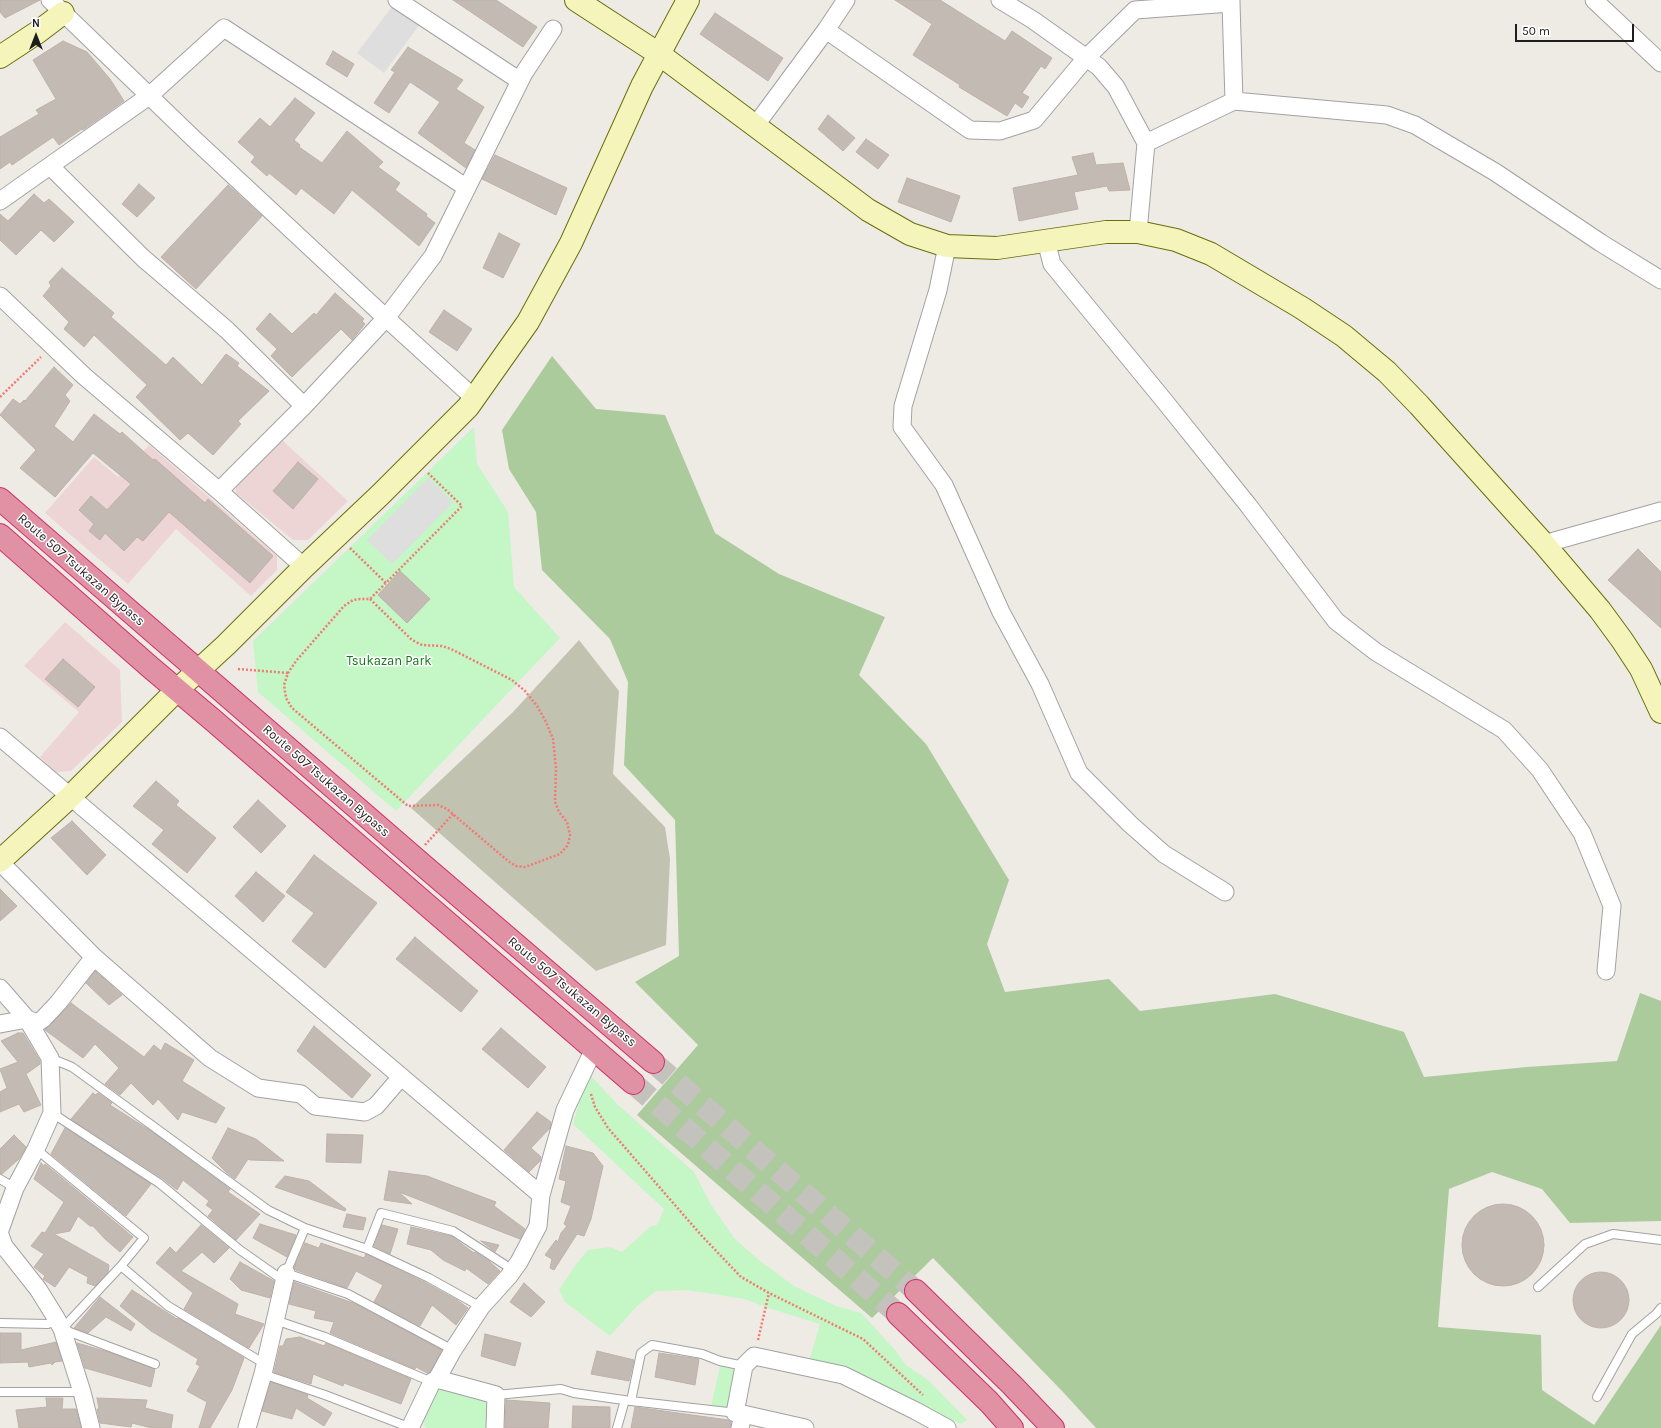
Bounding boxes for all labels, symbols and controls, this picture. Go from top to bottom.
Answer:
north arrow [16,16,56,56]
scale bar [1517,16,1636,42]
text: N [32,17,40,30]
text: 50 m [1522,24,1550,38]
street label: Route 507 Tsukazan Bypass [14,511,148,629]
park label: Tsukazan Park [346,653,432,669]
street label: Route 507 Tsukazan Bypass [259,722,393,840]
street label: Route 507 Tsukazan Bypass [505,934,639,1050]

